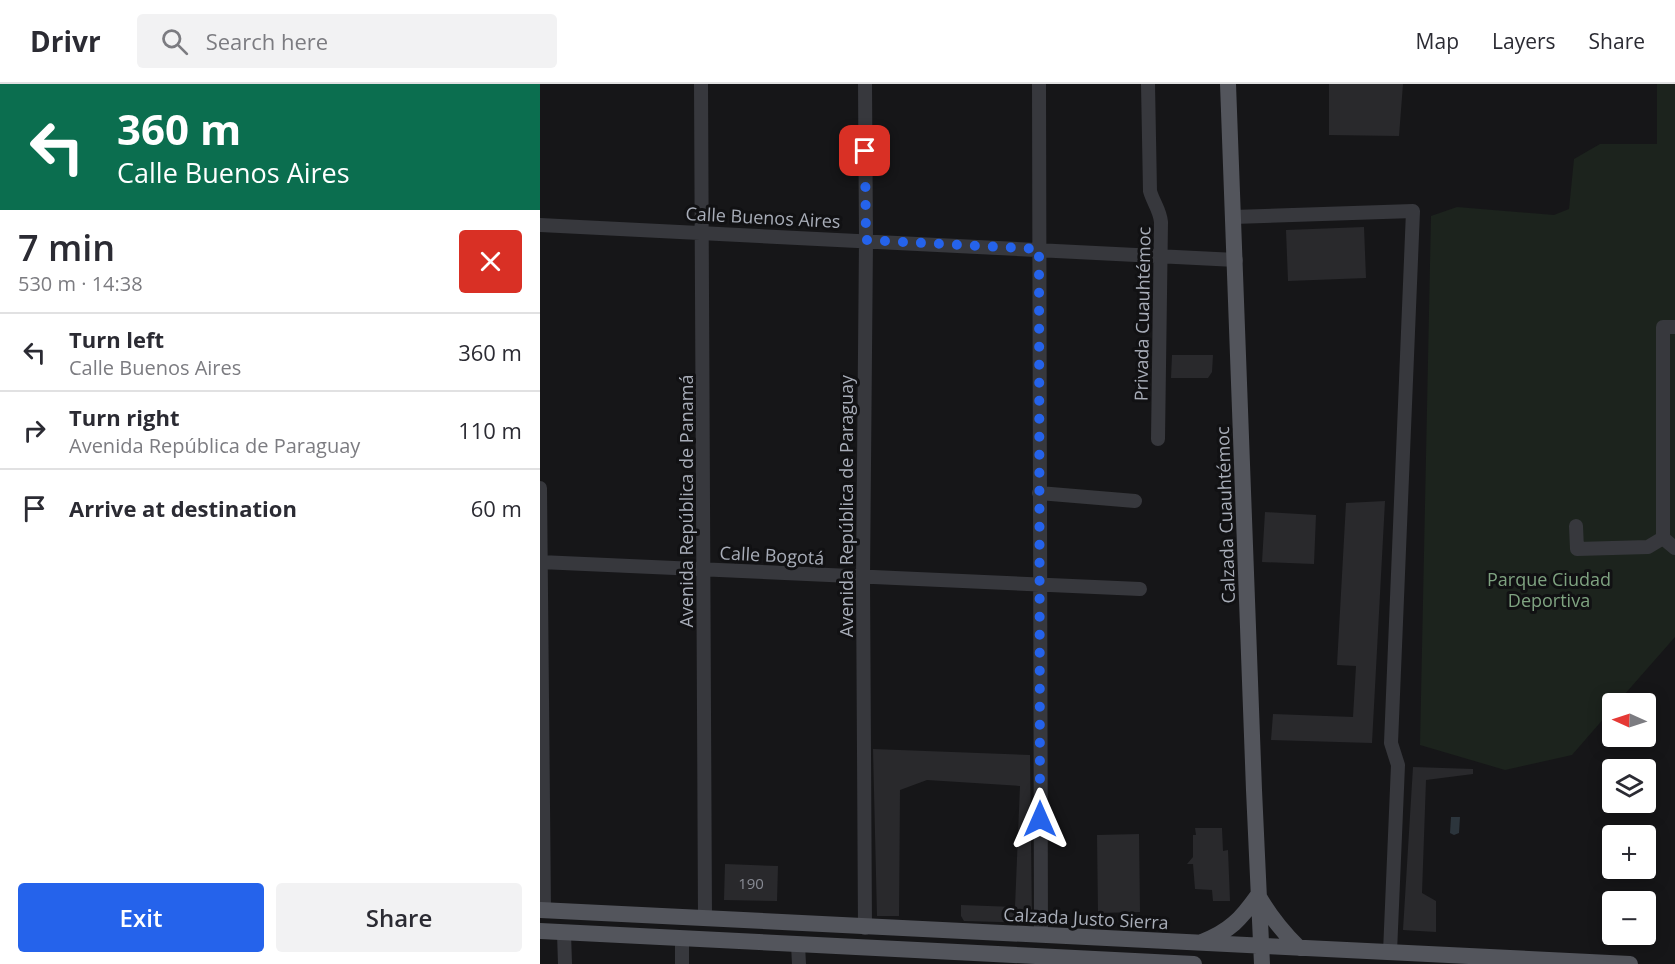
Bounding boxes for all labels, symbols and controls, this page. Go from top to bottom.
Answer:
search box [137,14,557,68]
text: Drivr [30,22,101,60]
icon: search [158,25,191,58]
text: Search here [206,26,328,56]
text: Map [1416,27,1459,55]
text: Layers [1492,27,1556,55]
text: Share [1589,27,1645,55]
text: 360 m [117,100,241,157]
icon: left [18,108,96,186]
pin [839,125,890,176]
icon: arrive [848,134,881,167]
text: Calle Buenos Aires [117,154,350,191]
street label: Calle Buenos Aires [685,201,841,233]
text: 7 min [18,223,115,272]
street label: Privada Cuauhtémoc [1128,226,1156,401]
button: close [459,230,522,293]
text: 530 m · 14:38 [18,270,143,297]
text: Turn left [69,324,164,354]
icon: left [18,336,51,369]
text: 360 m [458,337,522,367]
text: Calle Buenos Aires [69,354,241,381]
street label: Avenida República de Paraguay [834,374,858,637]
street label: Avenida República de Panamá [674,375,698,627]
text: Turn right [69,402,180,432]
icon: right [18,414,51,447]
text: 110 m [458,415,522,445]
street label: Calzada Cuauhtémoc [1210,426,1240,604]
text: Avenida República de Paraguay [69,432,360,459]
icon: arrive [18,492,51,525]
text: Arrive at destination [69,493,297,523]
text: 60 m [471,493,522,523]
street label: Calle Bogotá [719,540,825,570]
park label: Parque Ciudad Deportiva [1487,567,1611,612]
north arrow [1602,693,1656,747]
map controls [1602,693,1656,945]
button: layers [1602,759,1656,813]
position arrow [1008,787,1072,851]
button: + [1602,825,1656,879]
house number: 190 [738,873,764,893]
button: Exit [18,883,264,952]
button: Share [276,883,522,952]
button: − [1602,891,1656,945]
street label: Calzada Justo Sierra [1003,902,1169,934]

